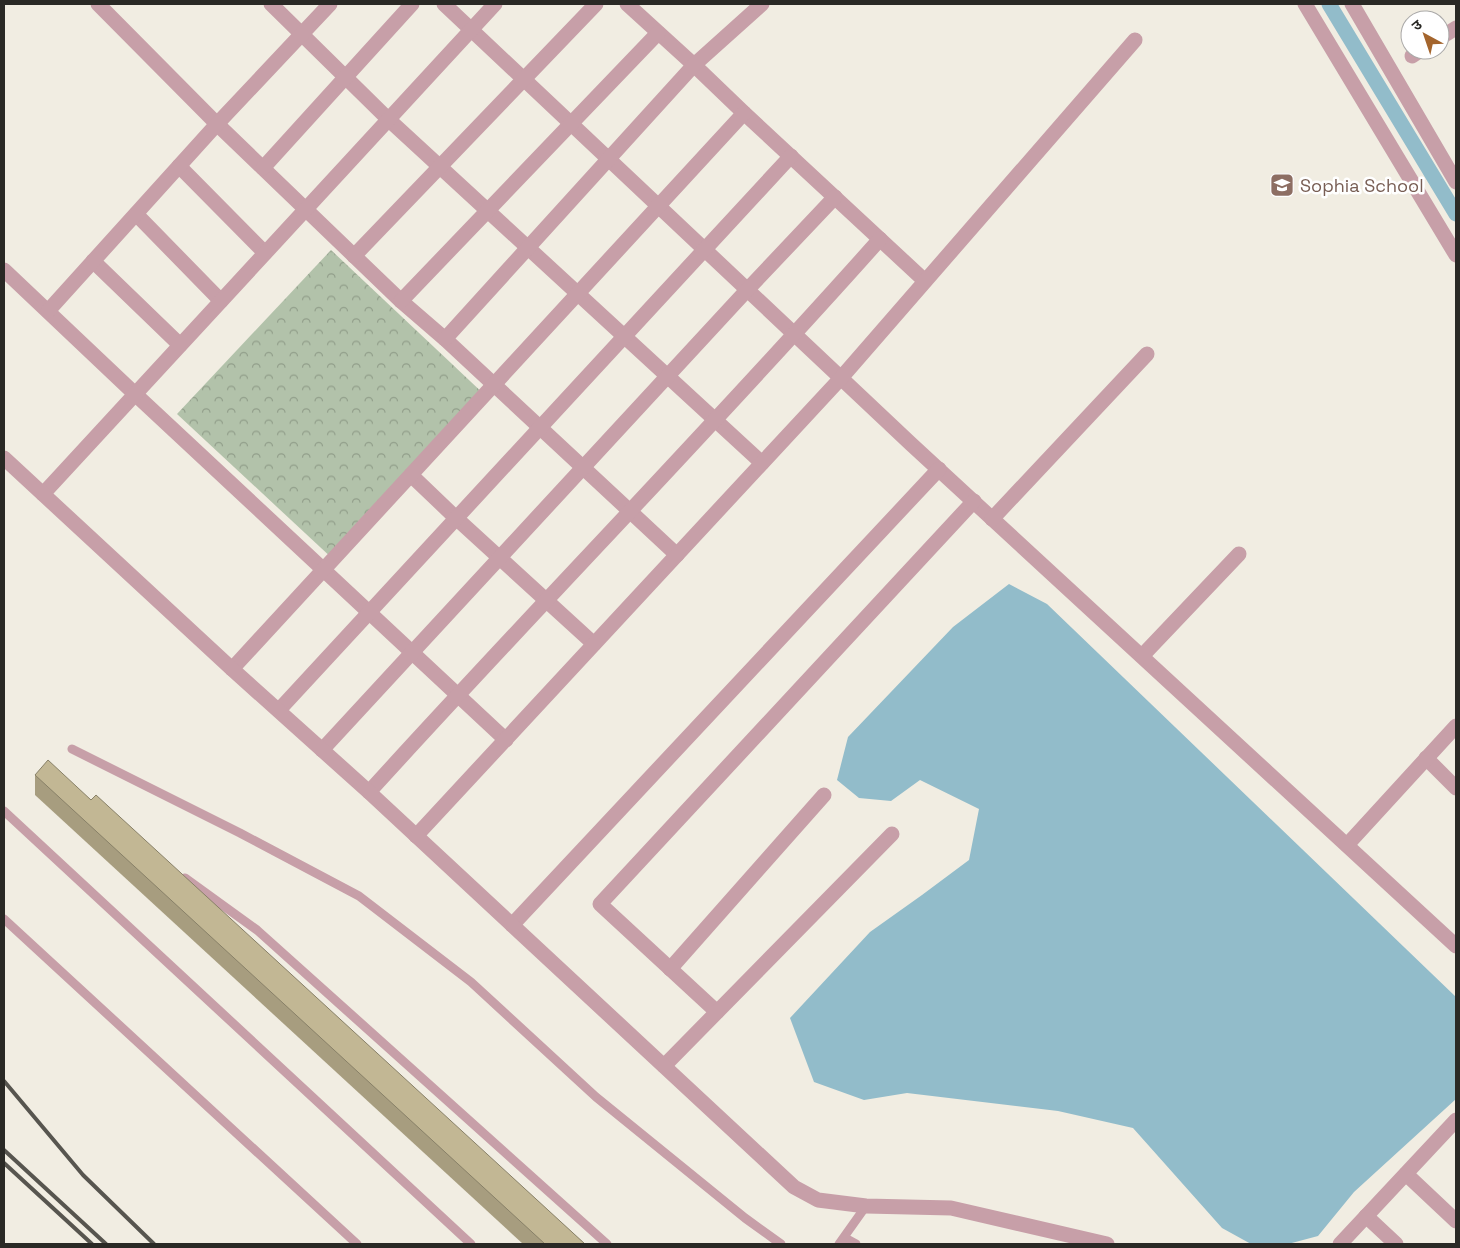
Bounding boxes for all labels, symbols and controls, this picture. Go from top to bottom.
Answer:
north arrow [1400,10,1450,60]
text: उ [1408,15,1426,35]
school or university icon: Sophia School [1269,172,1295,198]
place label: Sophia School [1300,174,1424,197]

